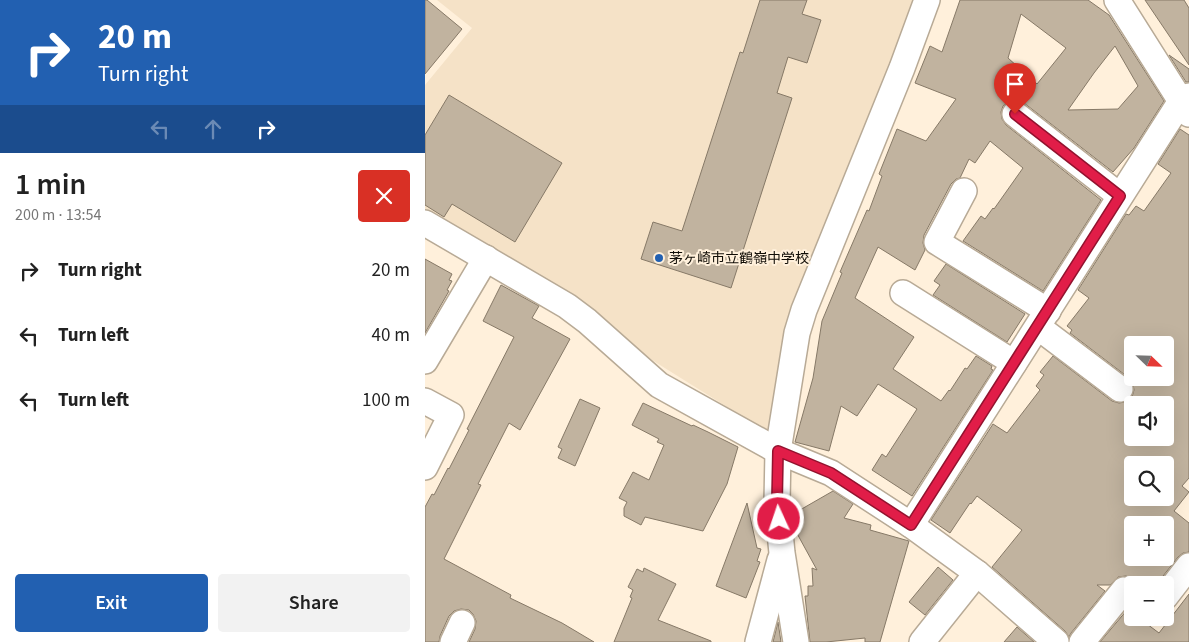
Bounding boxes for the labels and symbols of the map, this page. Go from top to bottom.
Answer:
pin [994,63,1036,114]
place label: 茅ヶ崎市立鶴嶺中学校 [669,249,809,269]
marker: 茅ヶ崎市立鶴嶺中学校 [653,252,665,264]
north arrow [1124,336,1174,386]
position arrow [752,492,804,544]

